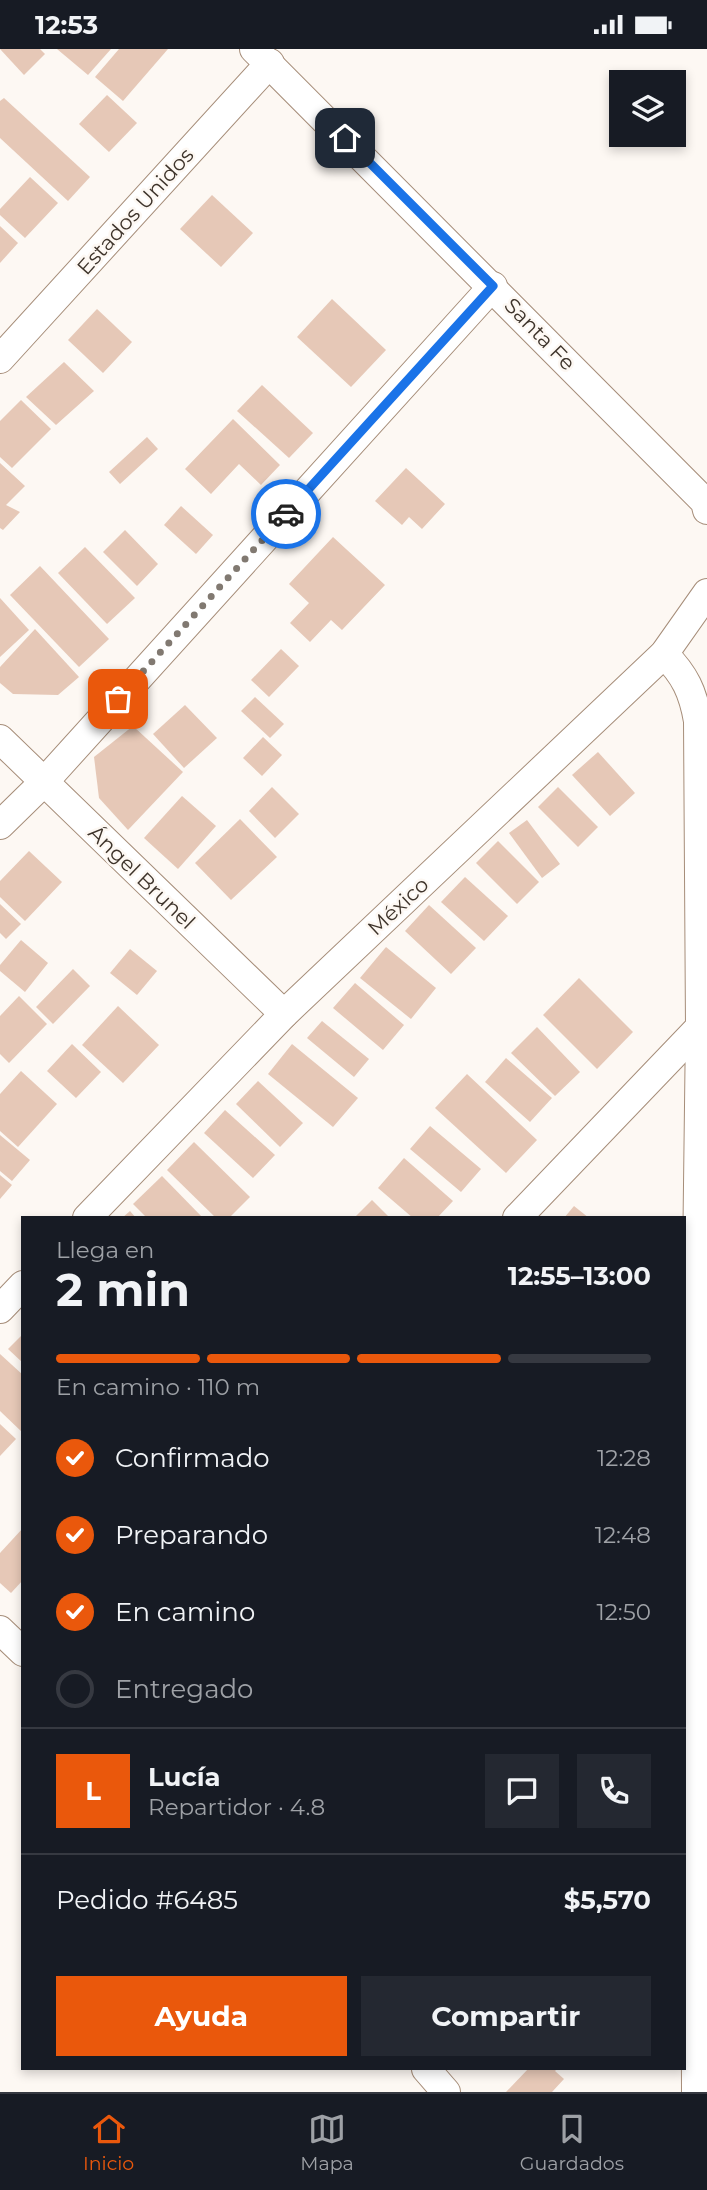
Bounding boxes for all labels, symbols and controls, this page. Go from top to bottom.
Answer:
text: 12:53 [35,9,98,41]
map controls [609,70,686,147]
button: layers [609,70,686,147]
pin [315,108,375,168]
icon: home [326,119,364,157]
street label: Estados Unidos [72,142,198,280]
street label: Santa Fe [499,293,581,375]
courier [251,479,321,549]
icon: car [267,495,305,533]
pin [88,669,148,729]
icon: bag [99,680,137,718]
street label: Ángel Brunel [84,820,200,934]
street label: México [362,872,434,940]
text: Llega en [56,1236,154,1264]
text: 12:55–13:00 [508,1260,651,1292]
text: 2 min [56,1261,190,1318]
text: En camino · 110 m [56,1373,260,1401]
icon: check [56,1439,94,1477]
text: Confirmado [115,1442,270,1474]
text: 12:28 [597,1444,651,1472]
icon: check [56,1516,94,1554]
text: Preparando [115,1519,268,1551]
text: 12:48 [595,1521,651,1549]
icon: check [56,1593,94,1631]
text: En camino [115,1596,255,1628]
text: 12:50 [597,1598,651,1626]
text: Entregado [115,1673,253,1705]
button: chat [485,1754,559,1828]
button: phone [577,1754,651,1828]
text: Lucía [148,1761,221,1793]
text: L [85,1775,101,1807]
text: Repartidor · 4.8 [148,1793,325,1821]
text: Pedido #6485 [56,1884,238,1916]
text: $5,570 [564,1884,651,1916]
button: Ayuda [56,1976,347,2056]
button: Compartir [361,1976,651,2056]
tab: Inicio [83,2110,134,2175]
tab: Mapa [300,2110,354,2175]
tab: Guardados [520,2110,624,2175]

